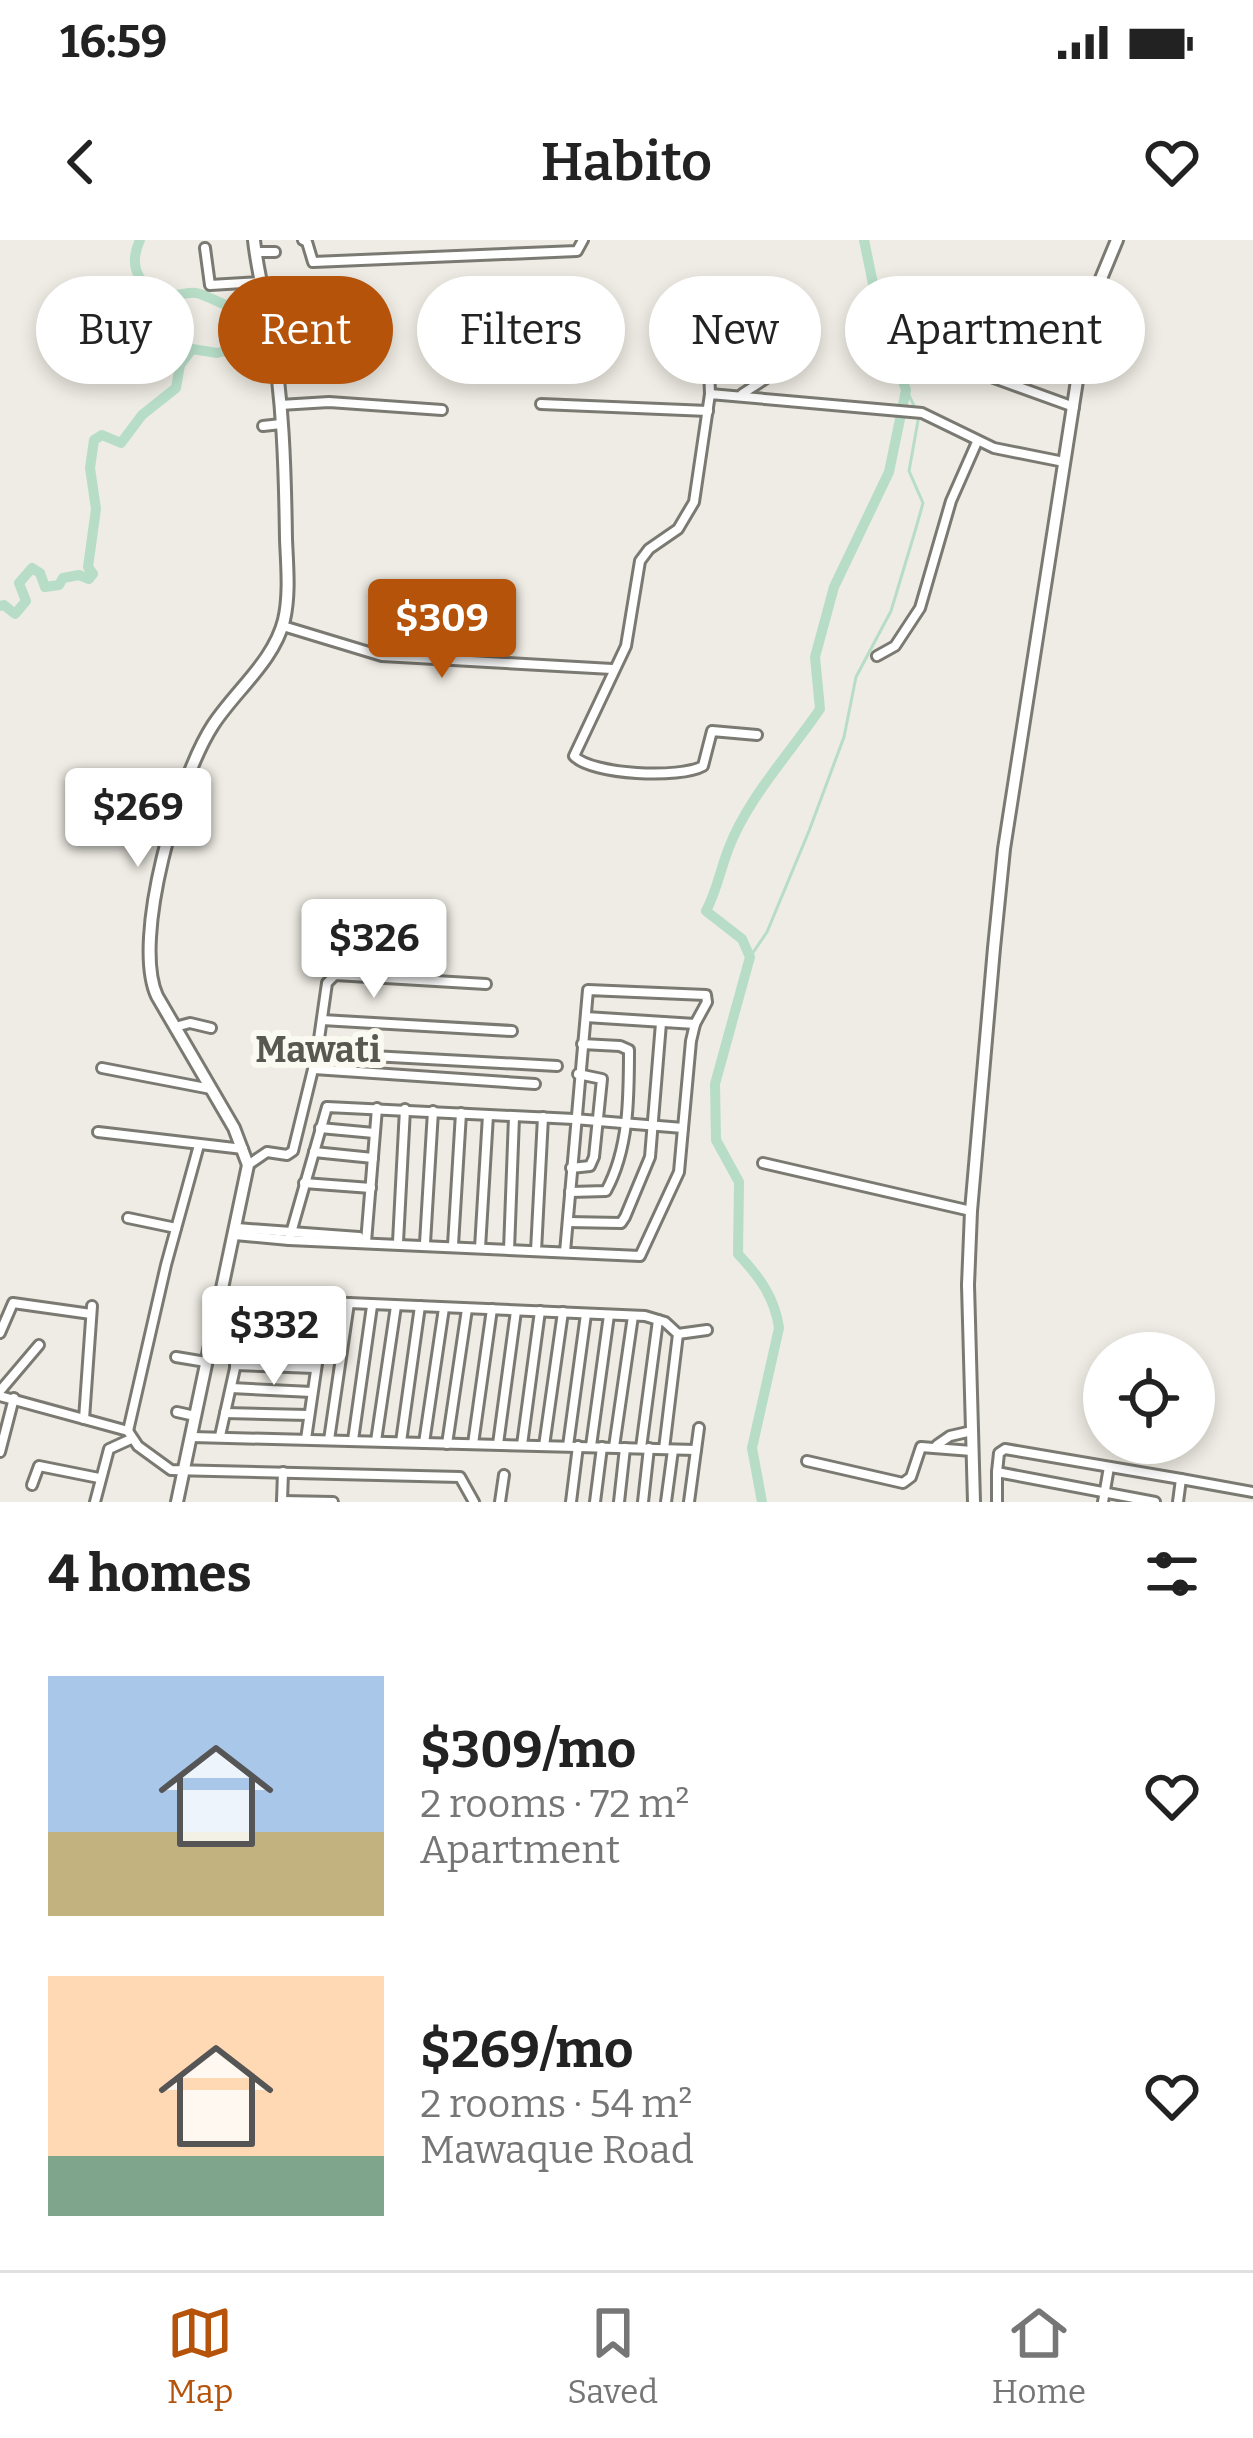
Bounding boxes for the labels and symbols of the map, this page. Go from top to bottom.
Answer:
pin: $309 [371,579,513,681]
pin: $269 [67,768,209,870]
pin: $326 [303,899,445,1001]
district label: Mawati [255,1028,381,1072]
pin: $332 [203,1286,345,1388]

